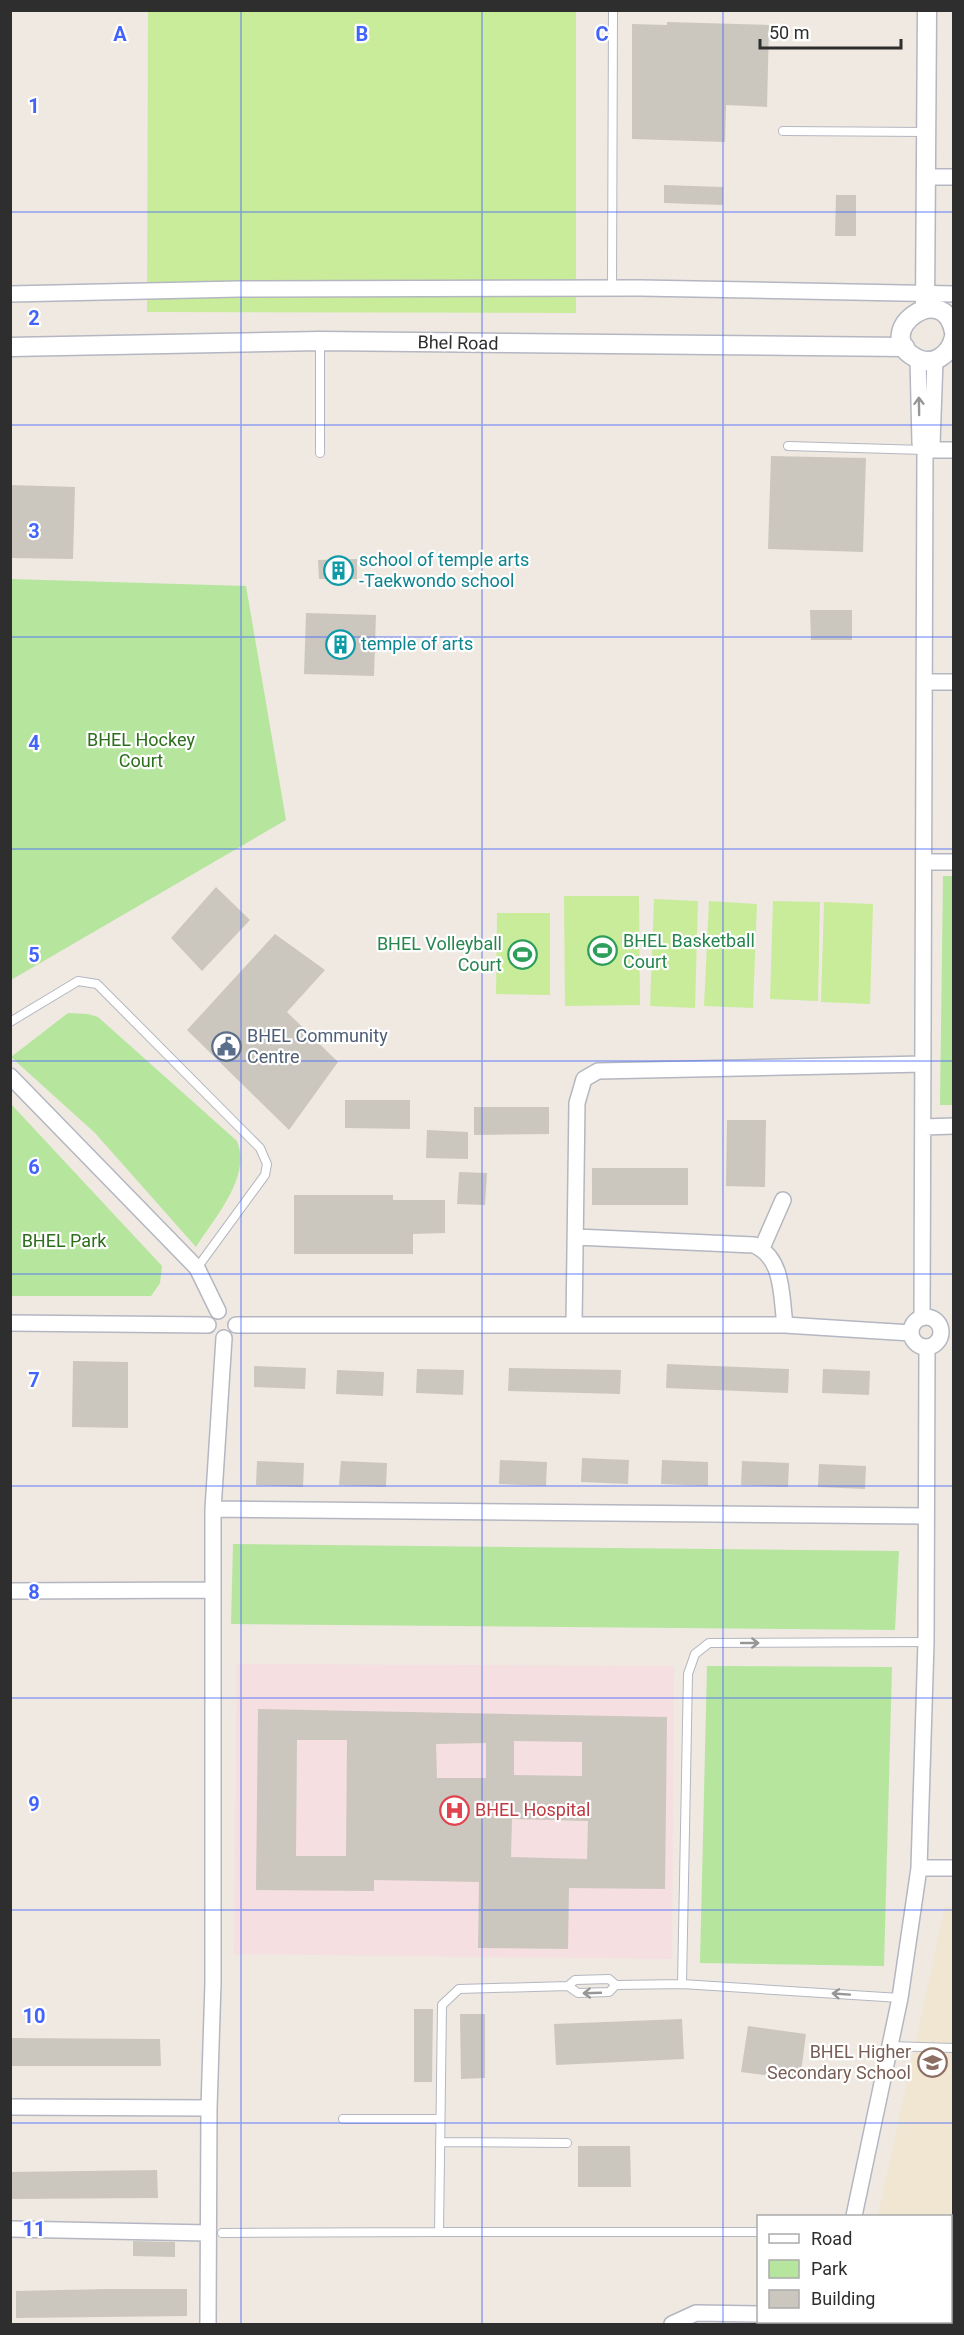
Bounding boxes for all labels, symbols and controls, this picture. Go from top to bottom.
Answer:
scale bar [760,12,901,50]
text: A [113,22,127,46]
text: B [356,22,368,46]
text: C [595,22,609,46]
text: 50 m [769,22,809,43]
text: 1 [28,94,40,118]
text: 2 [28,306,40,330]
street label: Bhel Road [417,331,499,354]
one-way arrow [913,396,924,416]
text: 3 [28,519,40,543]
place label: school of temple arts -Taekwondo school [359,549,529,591]
building icon: school of temple arts -Taekwondo school [322,554,354,586]
building icon: temple of arts [324,628,356,660]
place label: temple of arts [361,633,473,654]
park label: BHEL Hockey Court [87,729,195,771]
text: 4 [28,731,40,755]
place label: BHEL Basketball Court [623,930,755,972]
place label: BHEL Volleyball Court [377,933,502,975]
sports icon: BHEL Basketball Court [586,935,618,967]
sports icon: BHEL Volleyball Court [507,938,539,970]
text: 5 [28,943,40,967]
place label: BHEL Community Centre [247,1025,388,1067]
public building icon: BHEL Community Centre [210,1030,242,1062]
text: 6 [28,1155,40,1179]
park label: BHEL Park [22,1230,107,1251]
text: 7 [28,1368,40,1392]
text: 8 [28,1580,40,1604]
one-way arrow [739,1637,759,1649]
text: 9 [28,1792,40,1816]
hospital icon: BHEL Hospital [438,1794,470,1826]
place label: BHEL Hospital [475,1799,590,1820]
one-way arrow [583,1987,603,1998]
one-way arrow [832,1989,852,2000]
text: 10 [23,2004,45,2028]
place label: BHEL Higher Secondary School [767,2041,911,2083]
school or university icon: BHEL Higher Secondary School [916,2046,948,2078]
legend [757,2215,952,2323]
text: 11 [23,2217,45,2241]
text: Road [811,2228,852,2249]
text: Park [811,2258,848,2279]
text: Building [811,2288,875,2309]

